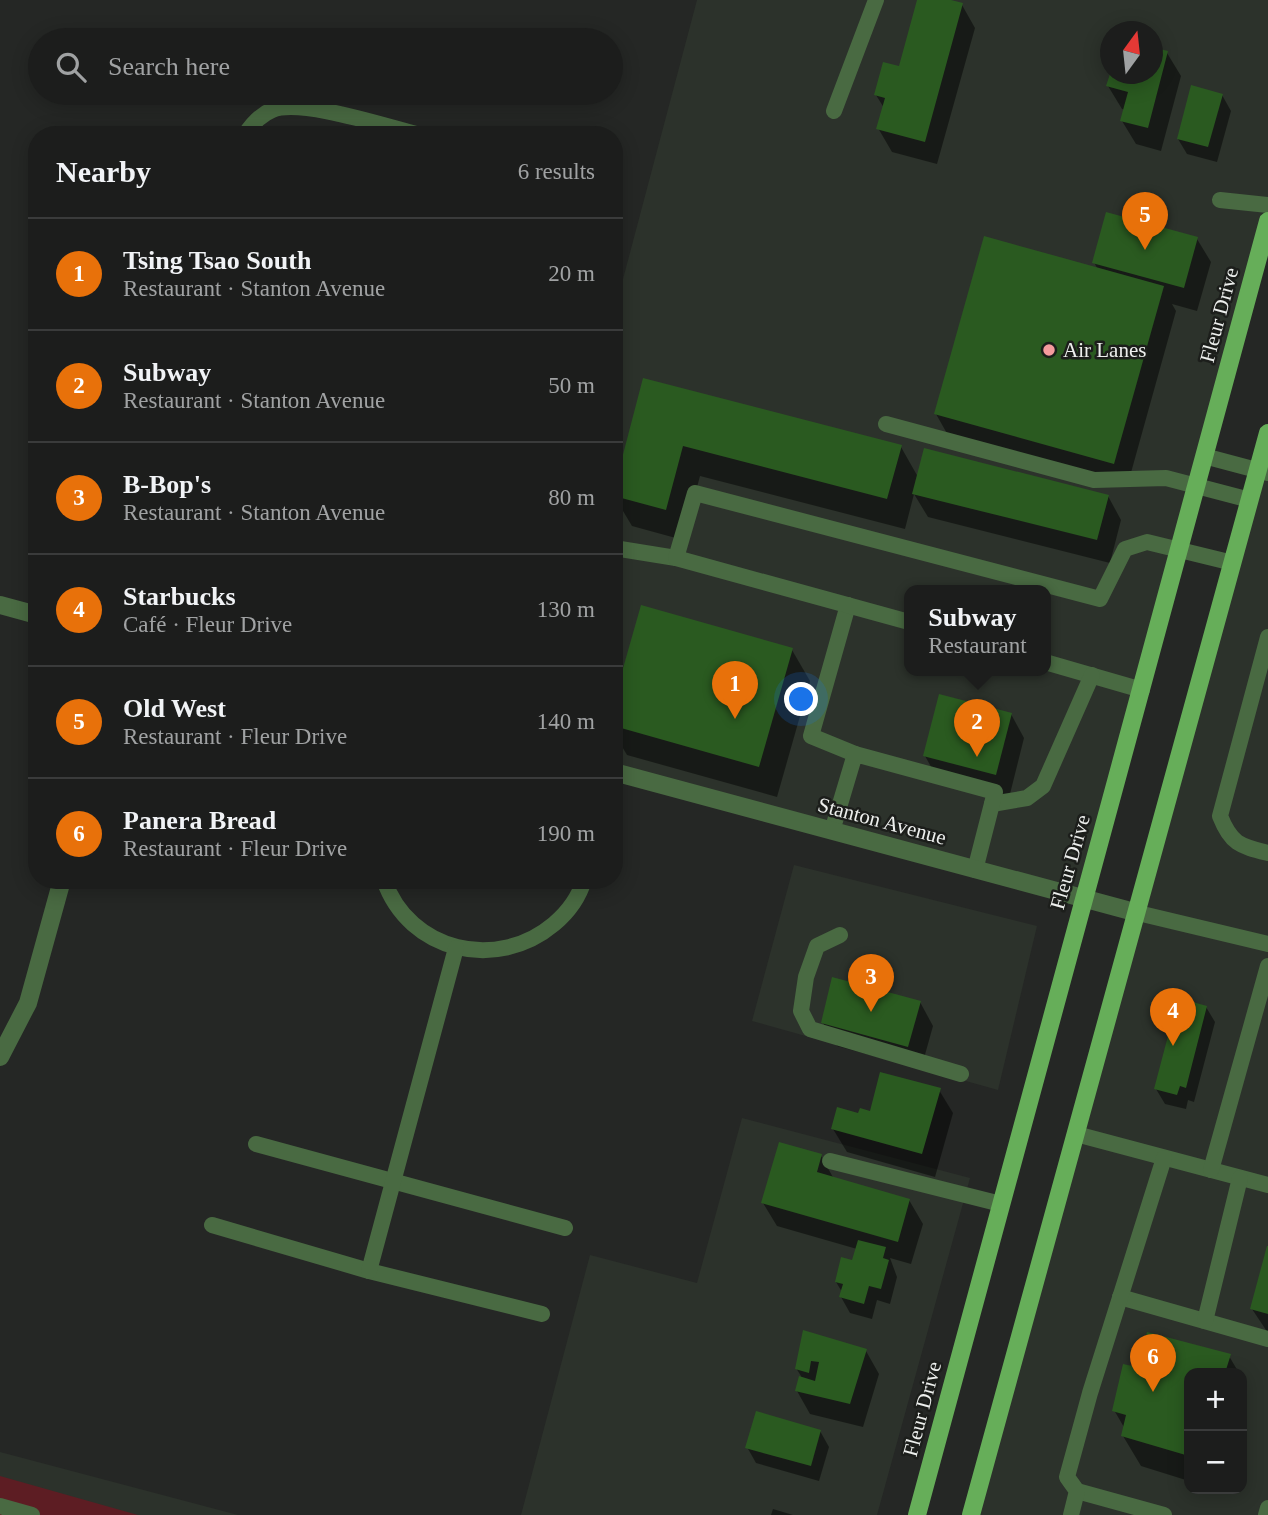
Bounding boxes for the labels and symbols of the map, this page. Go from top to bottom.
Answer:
north arrow [1100,21,1163,84]
pin: 5 [1122,192,1168,250]
street label: Fleur Drive [1195,265,1243,365]
place label: Air Lanes [1063,338,1146,362]
marker: Air Lanes [1041,342,1057,358]
pin: 1 [712,661,758,719]
your location [784,682,818,716]
pin: 2 [954,699,1000,757]
street label: Stanton Avenue [815,792,949,850]
street label: Fleur Drive [1045,812,1095,912]
pin: 3 [848,954,894,1012]
pin: 4 [1150,988,1196,1046]
pin: 6 [1130,1334,1176,1392]
street label: Fleur Drive [898,1359,946,1459]

